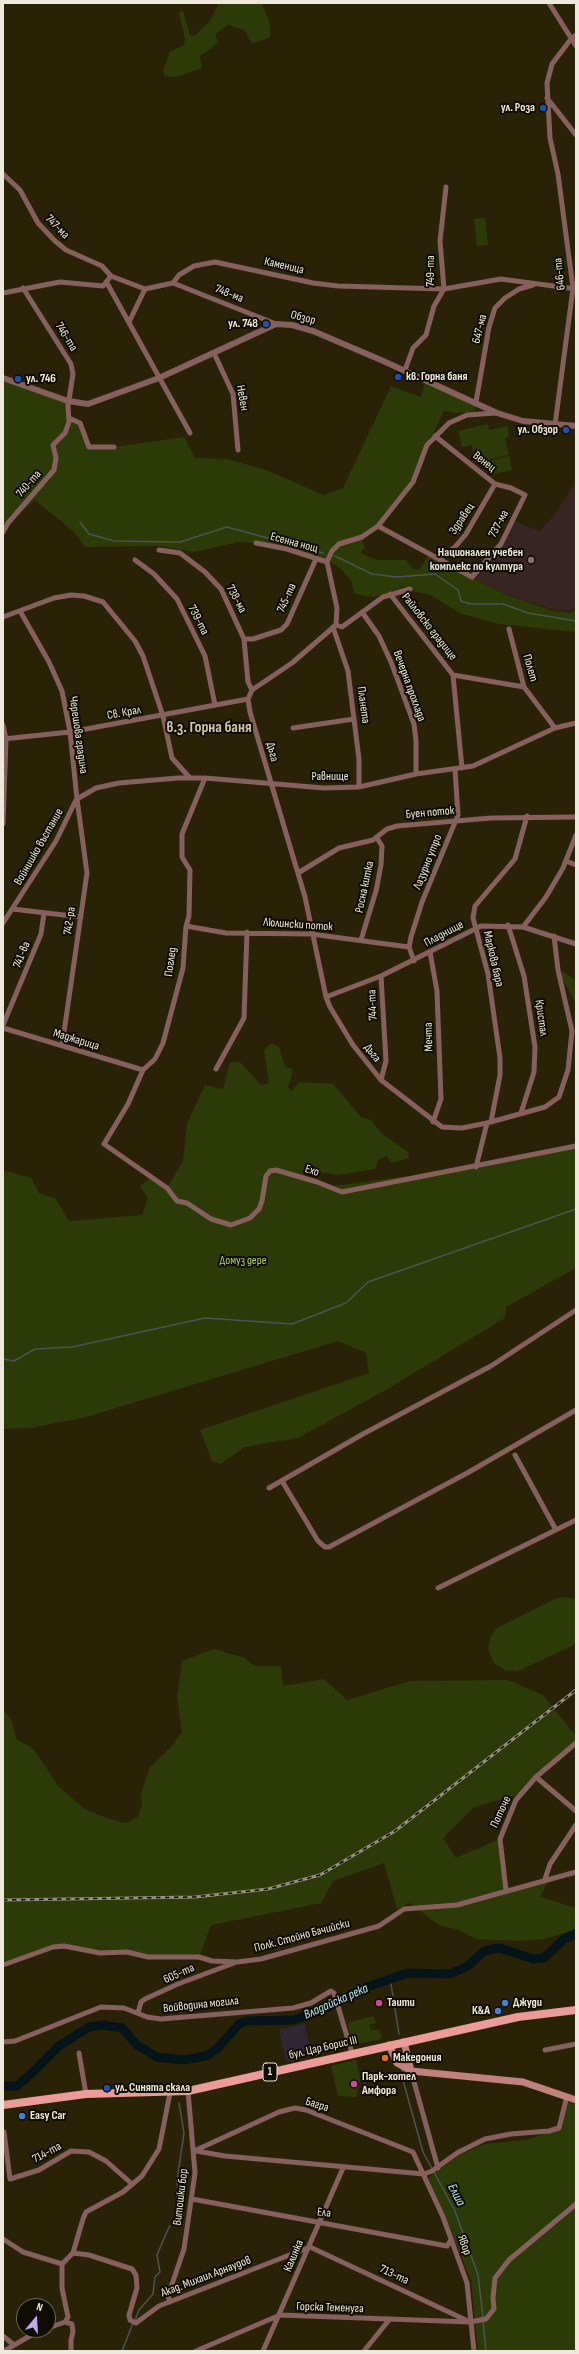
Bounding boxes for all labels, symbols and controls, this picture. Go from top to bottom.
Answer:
place label: ул. Роза [501,101,535,115]
marker: ул. Роза [538,103,548,113]
street label: 747-ма [42,212,72,242]
street label: Каменица [263,254,305,278]
street label: 749-та [424,255,438,287]
street label: 646-та [551,257,569,291]
street label: 748-ма [213,282,245,306]
street label: Обзор [289,308,317,328]
street label: 647-ма [469,313,491,345]
place label: ул. 748 [228,317,258,331]
marker: ул. 748 [261,319,271,329]
street label: 746-та [52,320,80,354]
place label: кв. Горна баня [406,370,468,384]
place label: ул. 746 [26,372,56,386]
marker: кв. Горна баня [393,372,403,382]
marker: ул. 746 [13,374,23,384]
street label: Невен [233,384,251,412]
place label: ул. Обзор [517,423,558,437]
marker: ул. Обзор [561,425,571,435]
street label: Венец [470,449,498,475]
street label: 740-та [13,467,45,501]
street label: Здравец [446,501,478,537]
street label: 737-ма [486,508,512,540]
street label: Есенна нощ [269,530,319,556]
place label: Национален учебен комплекс по култура [430,546,523,574]
marker: Национален учебен комплекс по култура [526,555,536,565]
street label: 745-та [274,581,300,615]
street label: 738-ма [223,582,249,616]
street label: Райловско градище [398,591,460,663]
street label: 739-та [184,603,212,637]
street label: Вечерна прохлада [389,649,429,723]
street label: Полет [519,653,541,683]
street label: Планета [353,686,373,724]
street label: Черешова градина [65,695,91,775]
street label: Св. Крал [106,703,142,723]
district label: в.з. Горна баня [166,718,252,738]
street label: Дъга [263,741,281,763]
street label: Равнище [311,770,349,784]
street label: Буен поток [405,804,455,822]
street label: Войнишко въстание [11,806,67,888]
street label: Лазурно утро [410,832,446,892]
street label: Росна китка [352,860,378,914]
street label: 742-ра [61,906,79,936]
street label: Люлински поток [263,915,333,935]
street label: Пладнище [422,918,466,950]
street label: Маркова бара [480,930,506,988]
street label: 741-ва [10,940,34,970]
street label: Поглед [162,946,180,978]
street label: 744-та [365,989,381,1021]
street label: Кристал [531,999,551,1037]
street label: Мечта [421,1022,437,1052]
street label: Маджарица [51,1026,101,1054]
street label: Дъга [360,1041,384,1065]
street label: Ехо [303,1162,321,1180]
park label: Домуз дере [220,1254,266,1268]
street label: Поточе [487,1794,515,1830]
street label: Полк. Стойно Бачийски [253,1916,351,1956]
street label: 605-та [161,1961,197,1987]
water label: Владайска река [301,1981,371,2023]
street label: Войводина могила [162,1994,240,2016]
place label: Таити [387,1996,415,2010]
place label: Джуди [513,1996,542,2010]
marker: Таити [374,1998,384,2008]
marker: Джуди [500,1998,510,2008]
place label: K&A [472,2004,490,2018]
marker: K&A [493,2006,503,2016]
street label: бул. Цар Борис III [287,2033,359,2063]
place label: Македония [393,2051,441,2065]
marker: Македония [380,2053,390,2063]
road number: 1 [263,2063,277,2081]
place label: Парк-хотел Амфора [362,2070,416,2098]
marker: Парк-хотел Амфора [349,2079,359,2089]
place label: ул. Синята скала [115,2081,190,2095]
marker: ул. Синята скала [102,2083,112,2093]
street label: Багра [303,2094,331,2116]
place label: Easy Car [30,2109,66,2123]
marker: Easy Car [17,2111,27,2121]
street label: 714-та [30,2139,64,2167]
street label: Витошки бор [170,2168,192,2226]
water label: Елша [444,2181,468,2209]
street label: Ела [316,2205,332,2221]
street label: Явор [454,2233,474,2257]
street label: Калинка [281,2238,307,2274]
street label: Акад. Михаил Арнаудов [159,2253,253,2301]
street label: 713-та [377,2262,411,2288]
north arrow [16,2298,56,2338]
text: N [35,2300,44,2314]
street label: Горска Теменуга [296,2300,364,2316]

